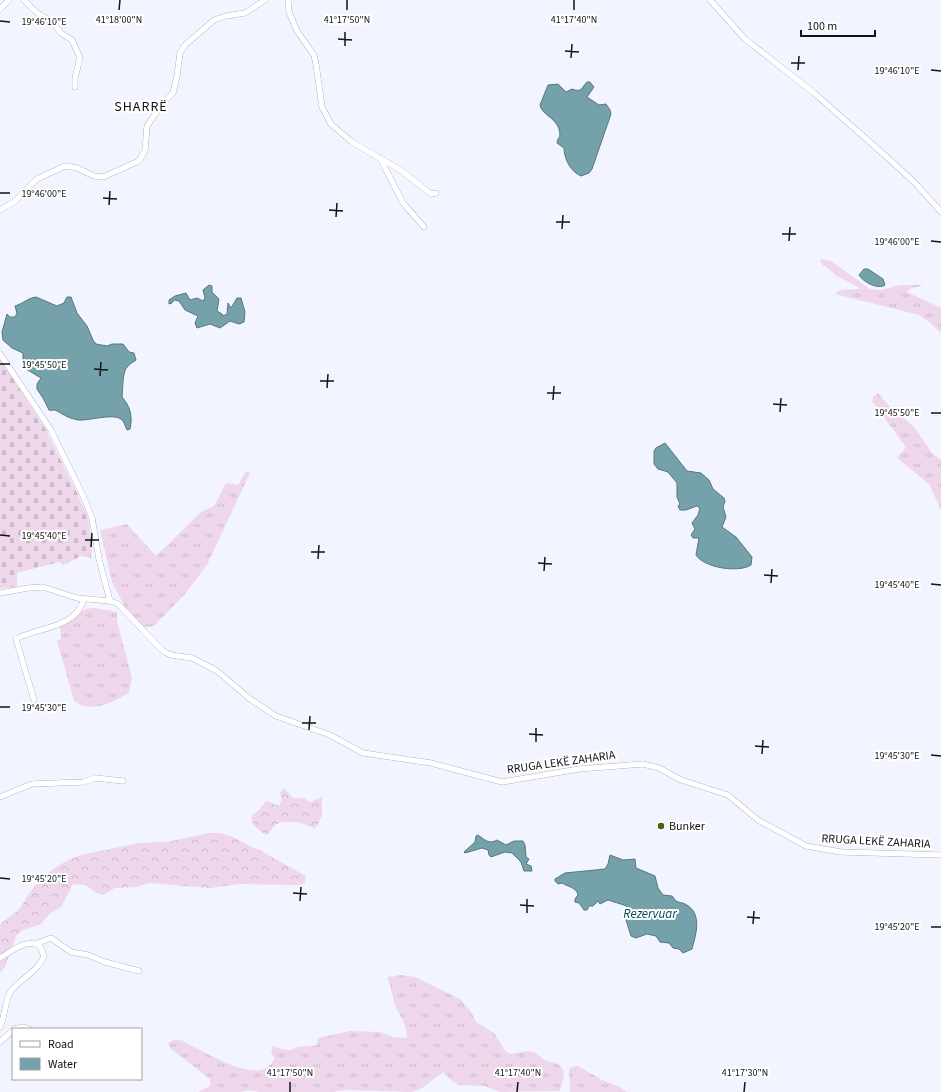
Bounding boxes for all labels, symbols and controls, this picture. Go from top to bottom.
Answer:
scale bar [801,12,875,38]
text: 41°18'00"N [96,13,142,27]
text: 41°17'50"N [324,13,370,27]
text: 41°17'40"N [551,13,597,27]
text: 19°46'10"E [21,15,67,29]
text: 100 m [807,18,837,35]
text: 19°46'10"E [874,64,920,78]
district label: SHARRË [114,97,168,117]
text: 19°46'00"E [21,187,67,201]
text: 19°46'00"E [874,235,920,249]
text: 19°45'50"E [21,358,67,372]
text: 19°45'50"E [874,406,920,420]
text: 19°45'40"E [21,529,67,543]
text: 19°45'40"E [874,578,920,592]
text: 19°45'30"E [21,701,67,715]
street label: RRUGA LEKË ZAHARIA [506,746,617,779]
text: 19°45'30"E [874,749,920,763]
place label: Bunker [669,818,706,835]
marker: Bunker [656,821,666,831]
street label: RRUGA LEKË ZAHARIA [821,830,931,853]
text: 19°45'20"E [21,872,67,886]
water label: Rezervuar [623,905,677,923]
text: 19°45'20"E [874,920,920,934]
legend [12,1028,142,1080]
text: Road [48,1036,74,1053]
text: Water [48,1056,78,1073]
text: 41°17'50"N [267,1066,313,1080]
text: 41°17'40"N [495,1066,541,1080]
text: 41°17'30"N [722,1066,768,1080]

